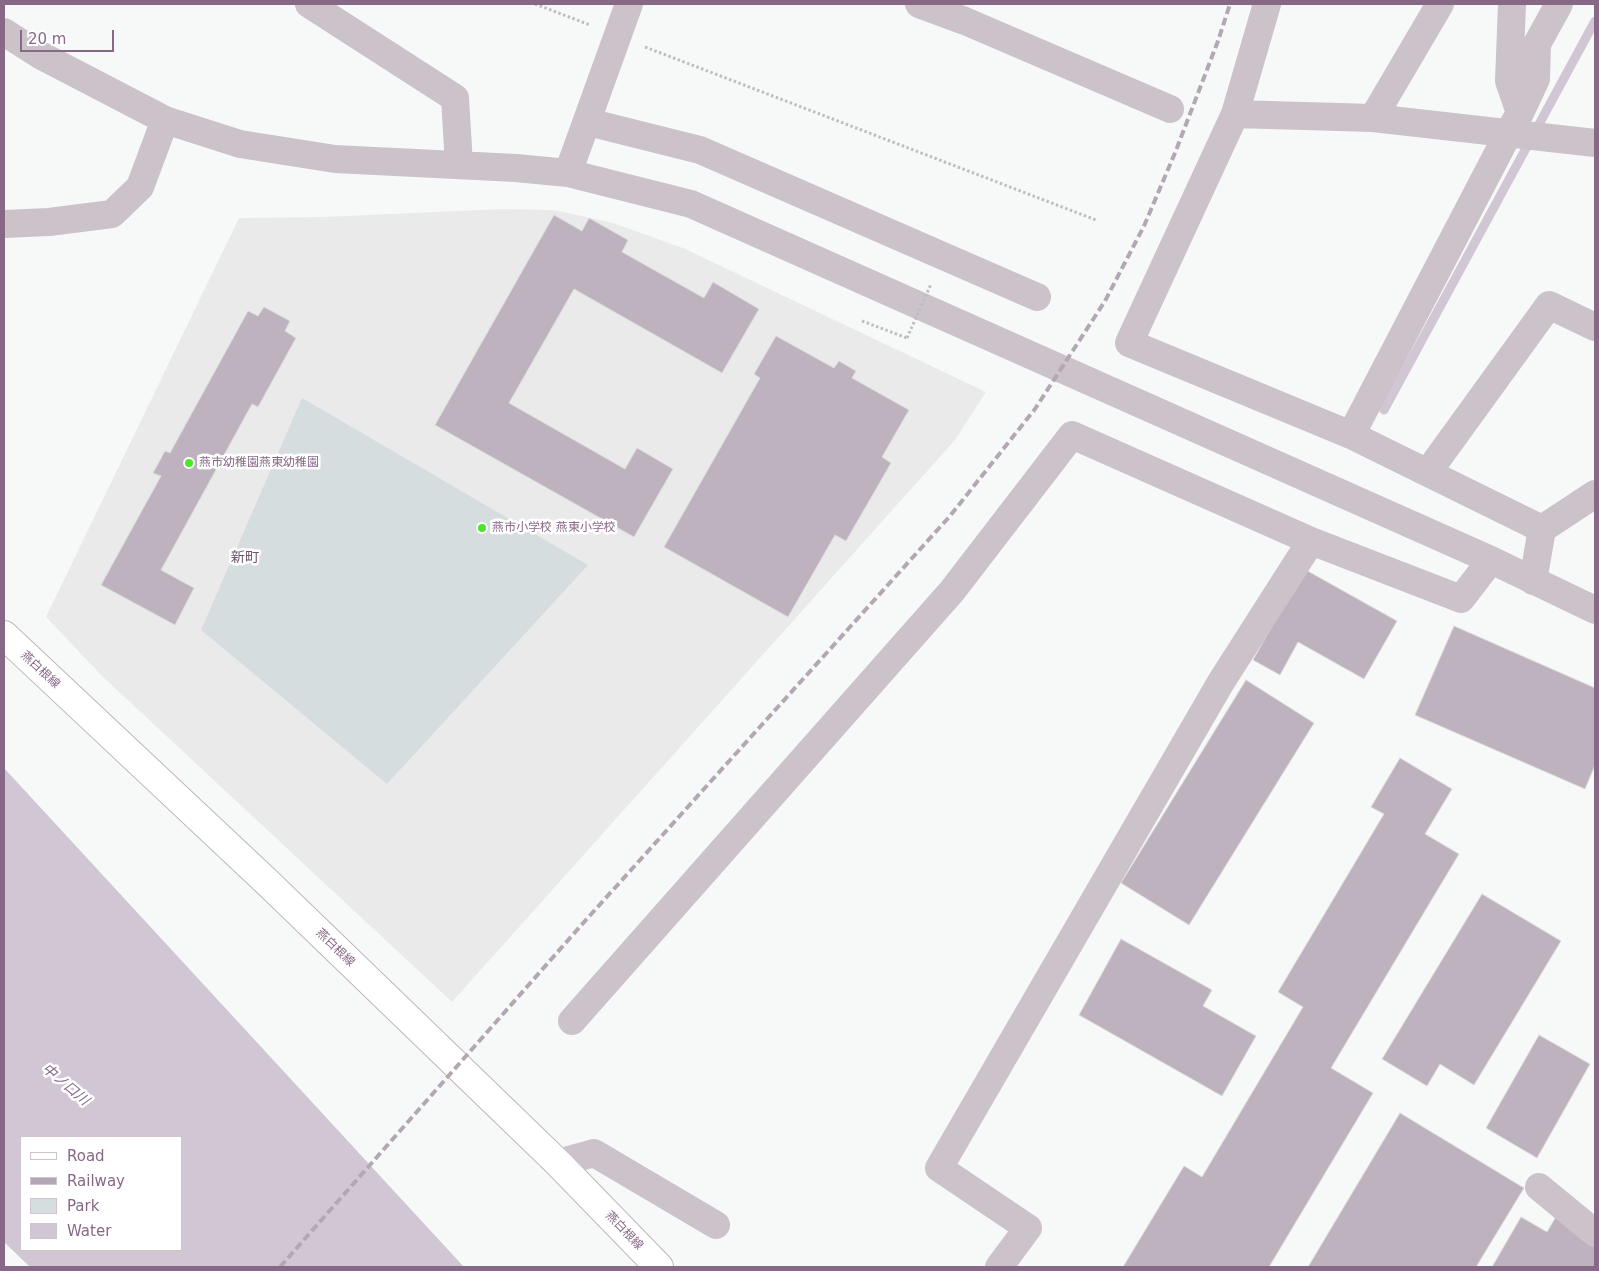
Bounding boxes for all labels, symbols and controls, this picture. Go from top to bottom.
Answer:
scale bar [22,20,116,52]
text: 20 m [28,30,66,48]
place label: 燕市幼稚園燕東幼稚園 [199,456,319,470]
marker: 燕市幼稚園燕東幼稚園 [183,457,195,469]
place label: 燕市小学校 燕東小学校 [492,521,616,535]
marker: 燕市小学校 燕東小学校 [476,522,488,534]
district label: 新町 [231,550,259,566]
street label: 燕白根線 [18,648,62,692]
street label: 燕白根線 [313,926,357,970]
water label: 中ノ口川 [38,1061,92,1109]
legend [20,1136,182,1251]
text: Road [67,1147,105,1165]
text: Railway [67,1172,125,1190]
text: Park [67,1197,99,1215]
street label: 燕白根線 [602,1209,646,1253]
text: Water [67,1222,111,1240]

